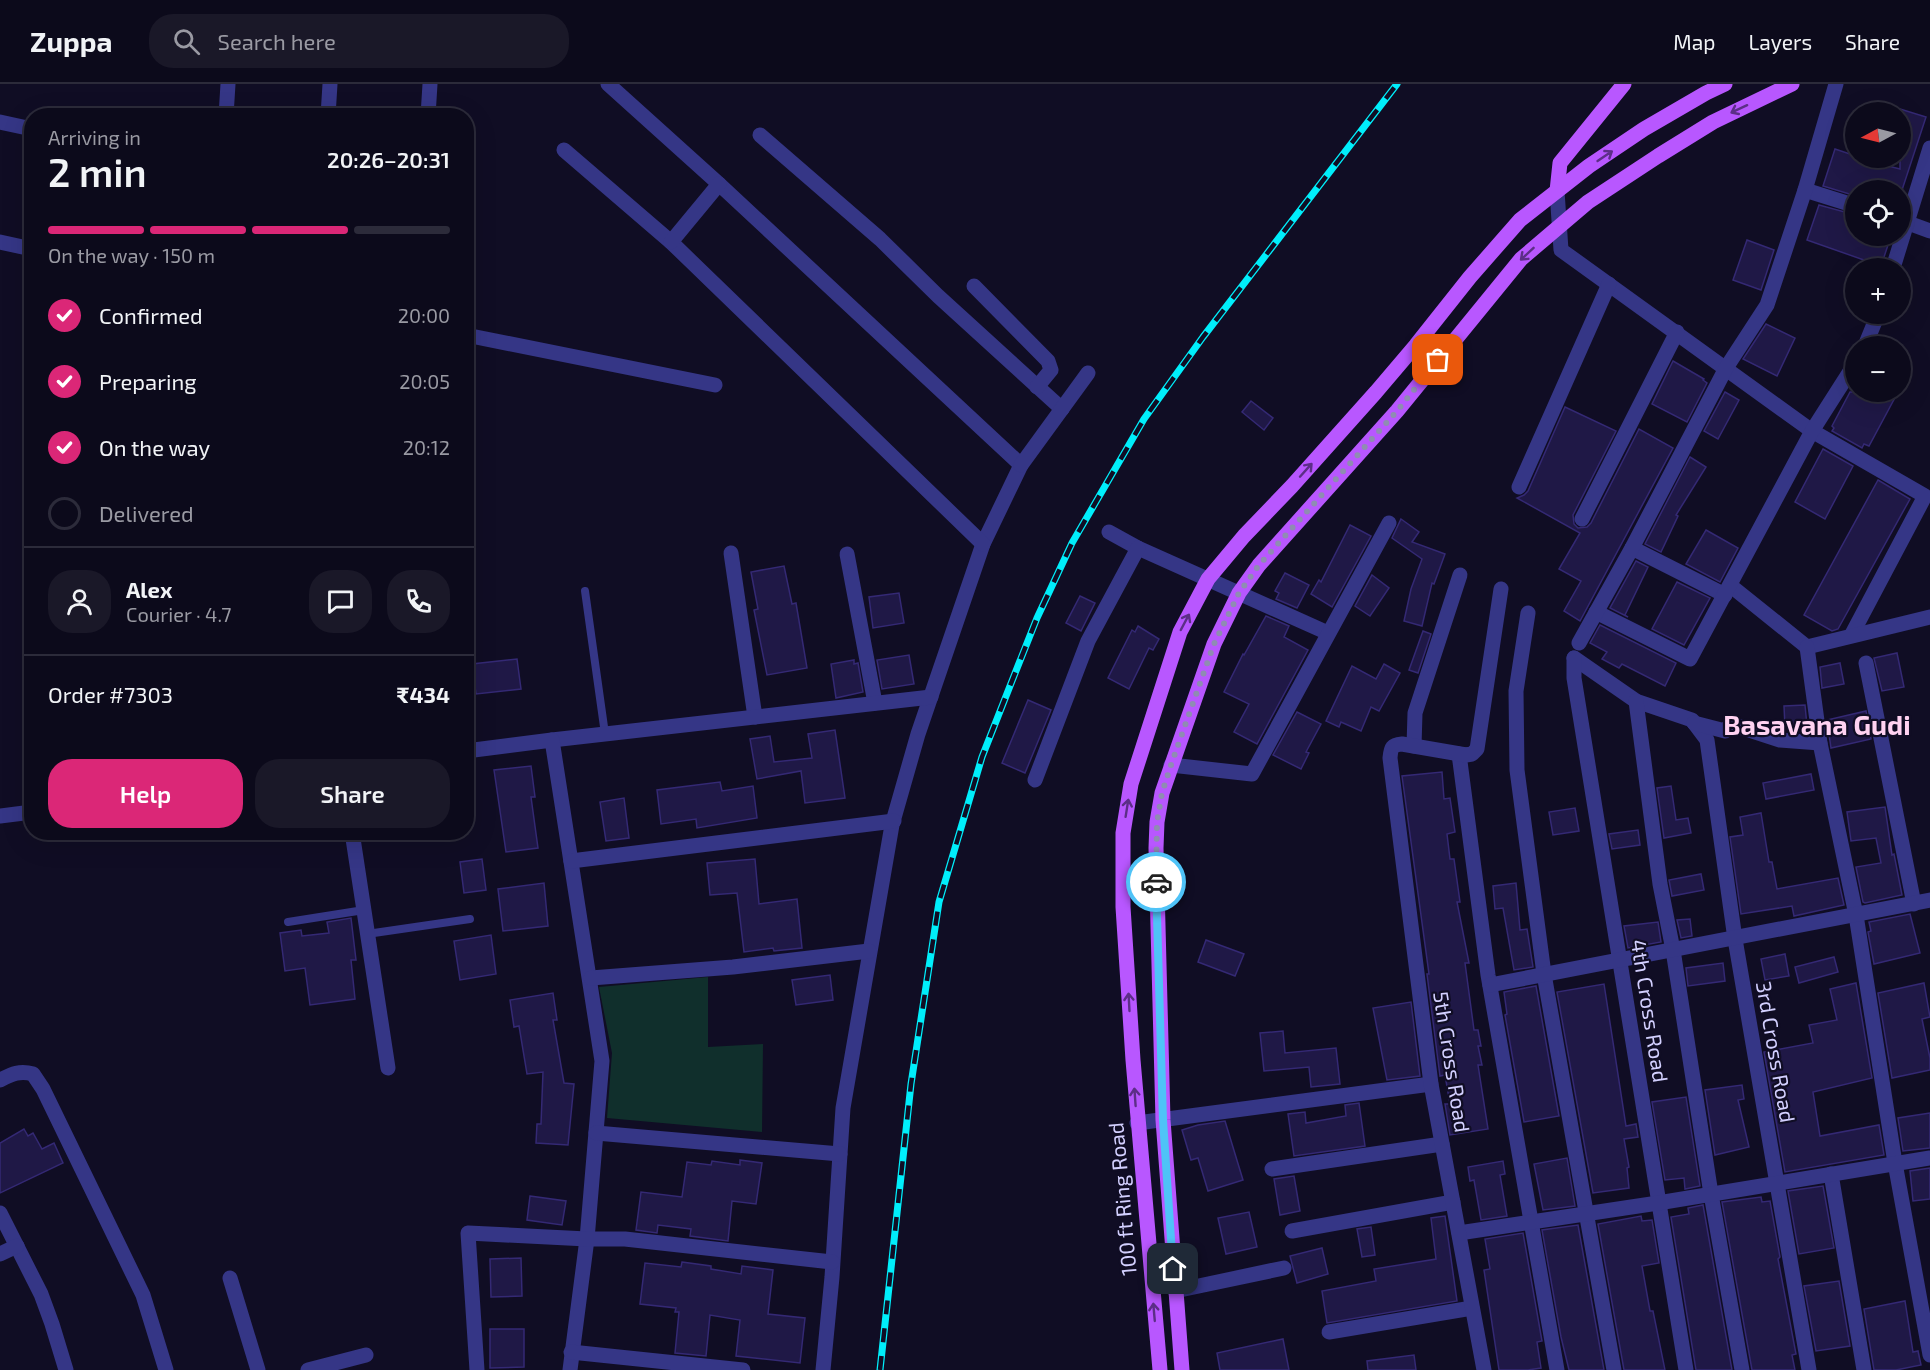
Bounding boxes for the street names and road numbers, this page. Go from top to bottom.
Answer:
street label: 4th Cross Road [1627,938,1674,1084]
street label: 3rd Cross Road [1752,979,1801,1124]
street label: 5th Cross Road [1429,989,1476,1134]
street label: 100 ft Ring Road [1102,1121,1141,1277]

